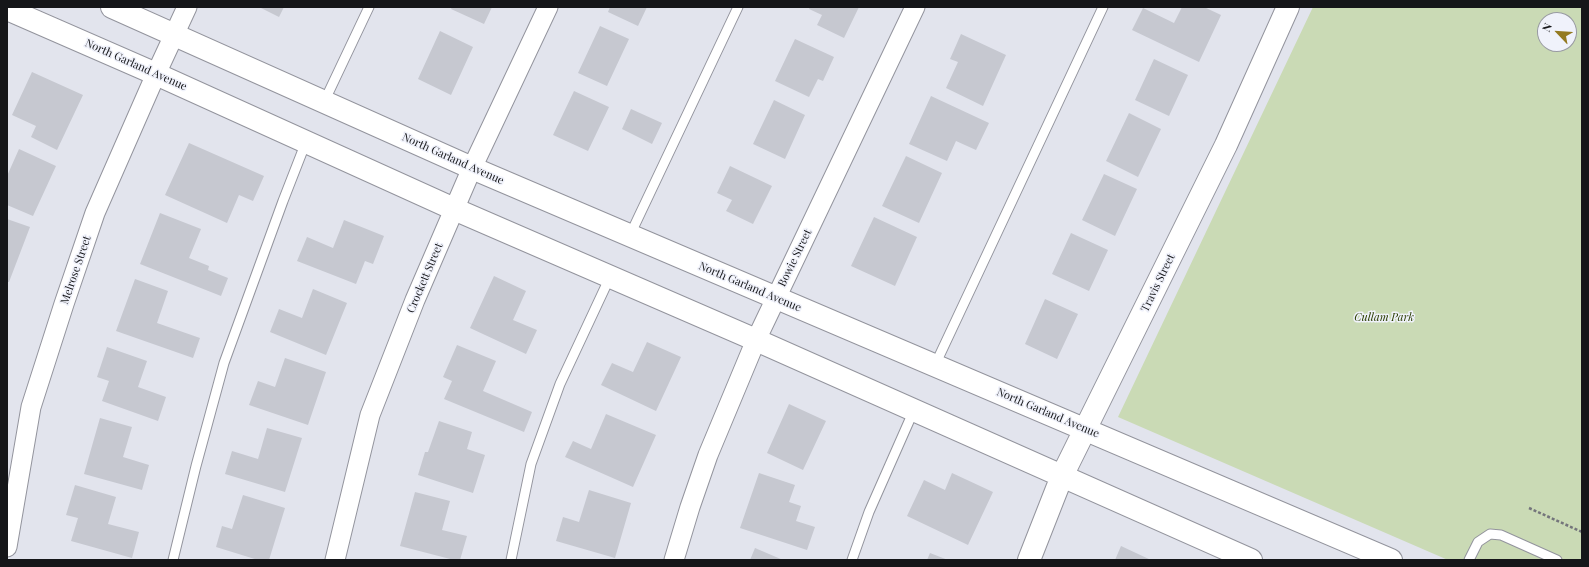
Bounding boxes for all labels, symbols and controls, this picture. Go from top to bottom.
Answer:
north arrow [1537,12,1577,52]
text: N [1538,20,1555,34]
street label: North Garland Avenue [83,37,189,93]
street label: North Garland Avenue [400,131,506,187]
street label: Bowie Street [775,227,815,289]
street label: Melrose Street [58,234,94,306]
street label: Crockett Street [404,241,446,315]
street label: Travis Street [1138,252,1178,314]
street label: North Garland Avenue [697,259,803,315]
park label: Cullam Park [1354,311,1414,325]
street label: North Garland Avenue [995,385,1101,441]

